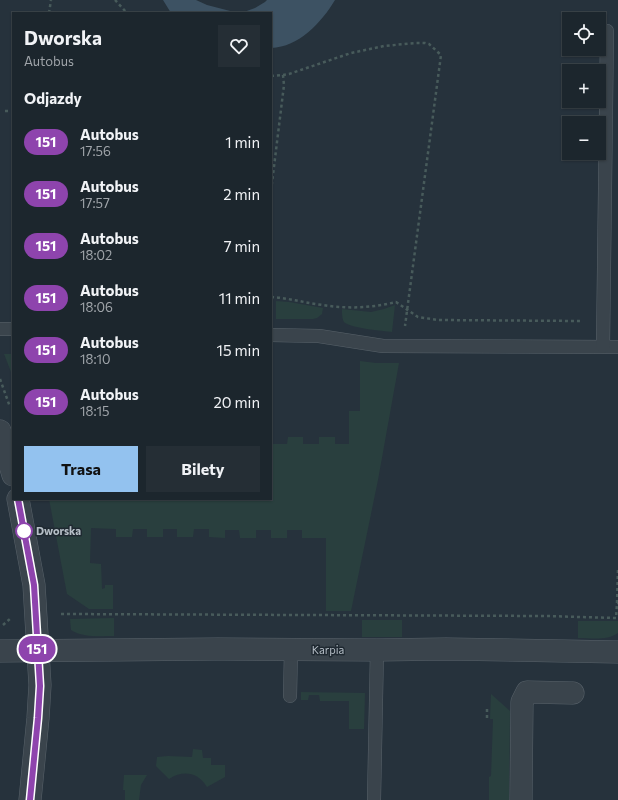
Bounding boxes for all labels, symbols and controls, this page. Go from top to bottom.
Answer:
map controls [562,12,606,160]
button: locate [562,12,606,56]
button: heart [218,25,260,67]
text: Dworska [24,26,102,49]
text: Autobus [24,53,74,69]
button: + [562,64,606,108]
text: Odjazdy [24,89,82,107]
button: − [562,116,606,160]
text: Autobus [80,125,139,143]
text: 151 [36,133,56,150]
text: 1 min [225,133,260,151]
text: 17:56 [80,143,111,159]
text: Autobus [80,177,139,195]
text: 151 [36,185,56,202]
text: 2 min [223,185,260,203]
text: 17:57 [80,195,110,211]
text: Autobus [80,229,139,247]
text: 151 [36,237,56,254]
text: 7 min [224,237,260,255]
text: 18:02 [80,247,112,263]
text: Autobus [80,281,139,299]
text: 151 [36,289,56,306]
text: 11 min [219,289,260,307]
text: 18:06 [80,299,113,315]
text: Autobus [80,333,139,351]
text: 151 [36,341,56,358]
text: 15 min [217,341,260,359]
text: 18:10 [80,351,111,367]
text: Autobus [80,385,139,403]
text: 151 [36,393,56,410]
text: 20 min [214,393,260,411]
text: 18:15 [80,403,110,419]
button: Trasa [24,446,138,492]
button: Bilety [146,446,260,492]
marker: Dworska [15,522,33,540]
place label: Dworska [36,524,81,537]
line badge: 151 [14,636,60,662]
text: 151 [27,640,47,657]
street label: Karpia [312,643,344,656]

